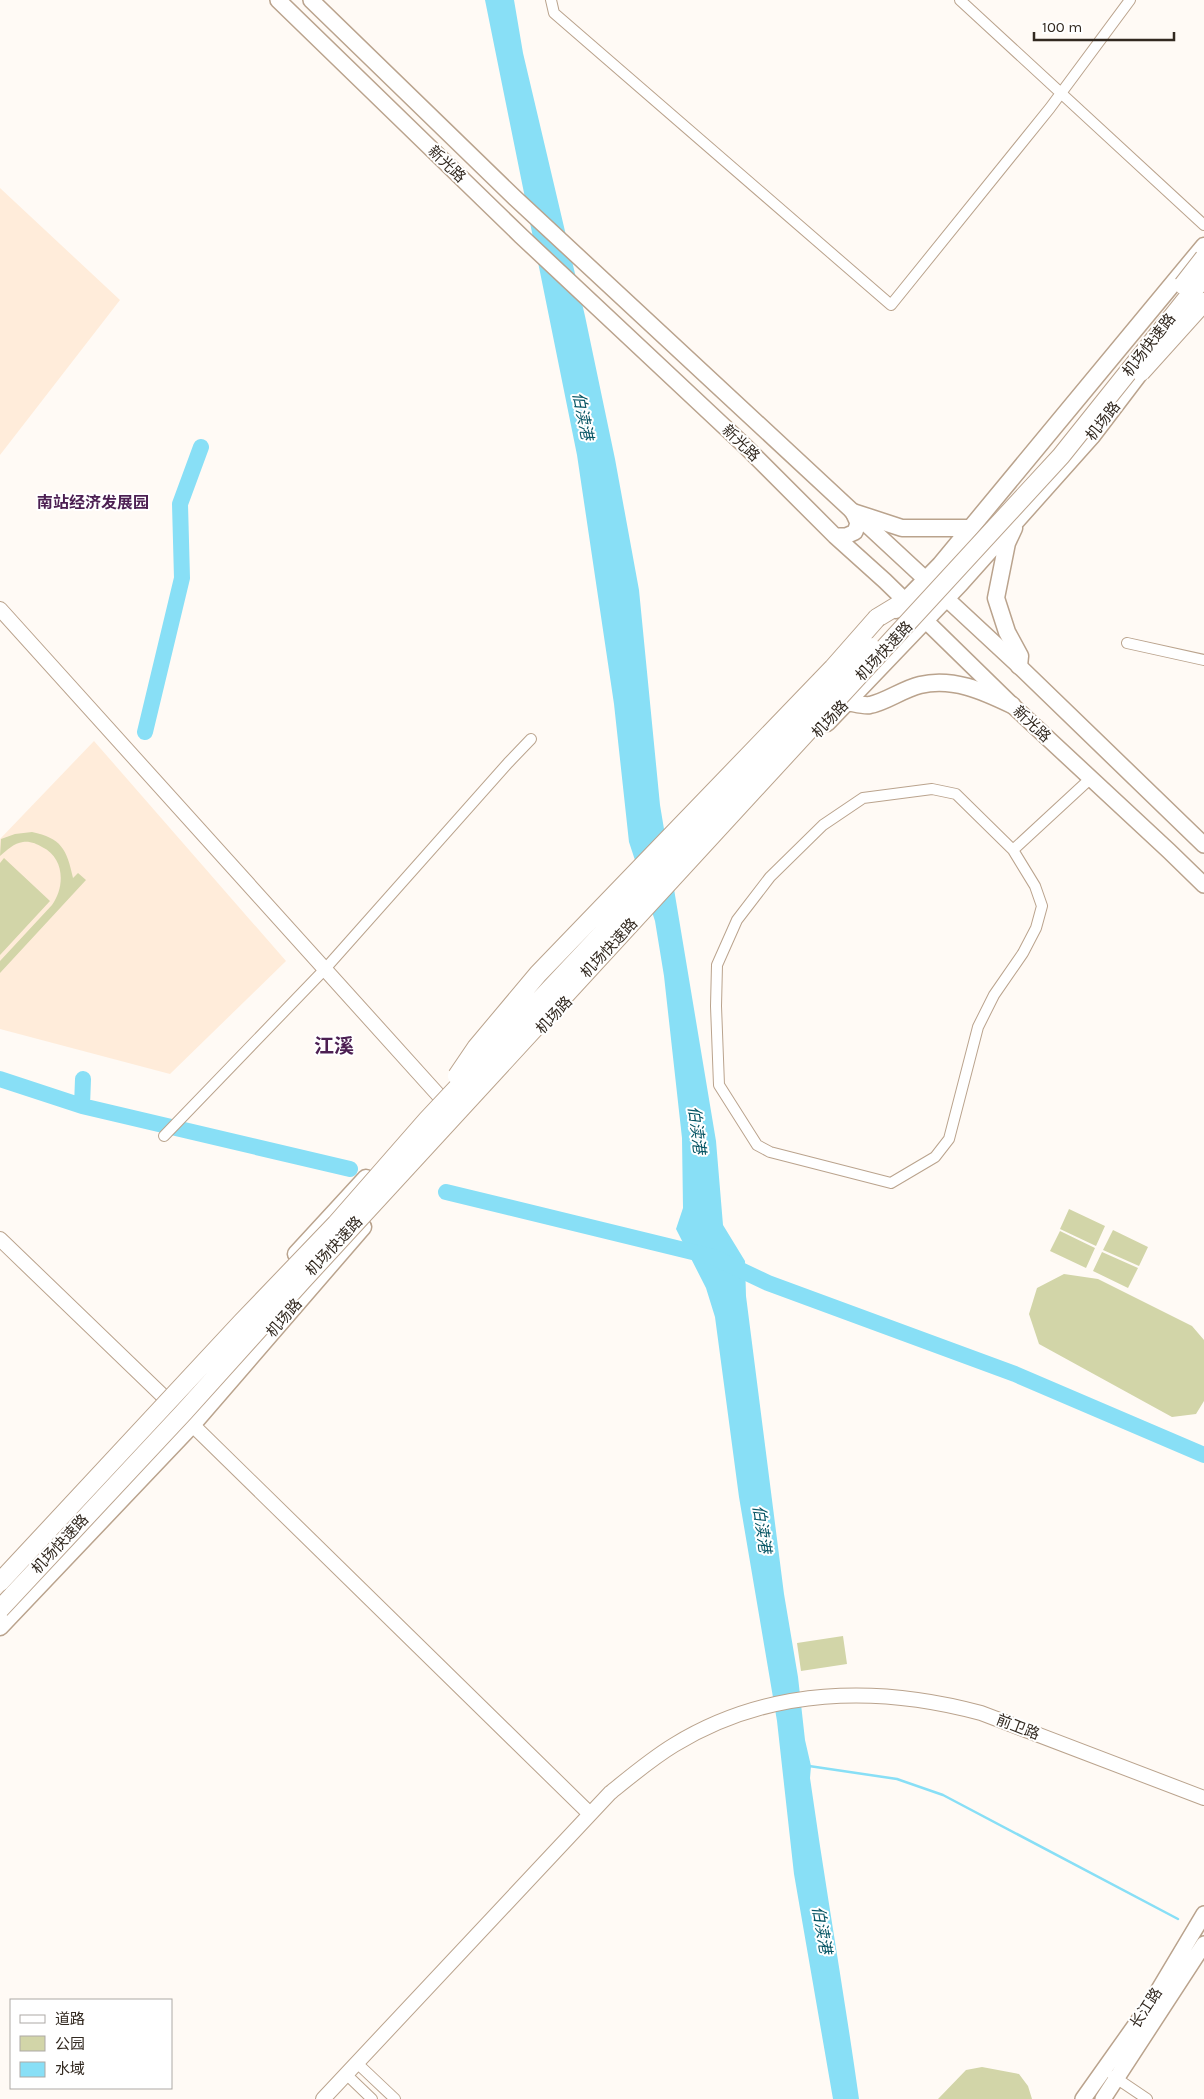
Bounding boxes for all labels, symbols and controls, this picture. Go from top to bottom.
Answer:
scale bar [1034,10,1174,42]
text: 100 m [1042,18,1082,36]
street label: 新光路 [425,142,469,186]
street label: 机场快速路 [1119,310,1179,380]
water label: 伯渎港 [569,391,597,443]
street label: 机场路 [1082,398,1124,444]
street label: 新光路 [719,421,763,465]
district label: 南站经济发展园 [37,493,149,512]
street label: 机场快速路 [852,617,916,685]
street label: 机场路 [808,696,852,742]
street label: 新光路 [1009,702,1055,746]
street label: 机场快速路 [577,914,641,982]
street label: 机场路 [532,992,576,1038]
district label: 江溪 [314,1035,354,1058]
water label: 伯渎港 [685,1105,710,1157]
street label: 机场快速路 [302,1212,366,1280]
street label: 机场路 [262,1295,306,1341]
water label: 伯渎港 [749,1504,775,1556]
street label: 机场快速路 [28,1510,92,1578]
street label: 前卫路 [994,1711,1042,1743]
water label: 伯渎港 [808,1905,836,1957]
street label: 长江路 [1126,1984,1166,2032]
legend [10,1999,172,2089]
text: 道路 [55,2010,85,2028]
text: 公园 [55,2035,85,2053]
text: 水域 [55,2060,85,2078]

